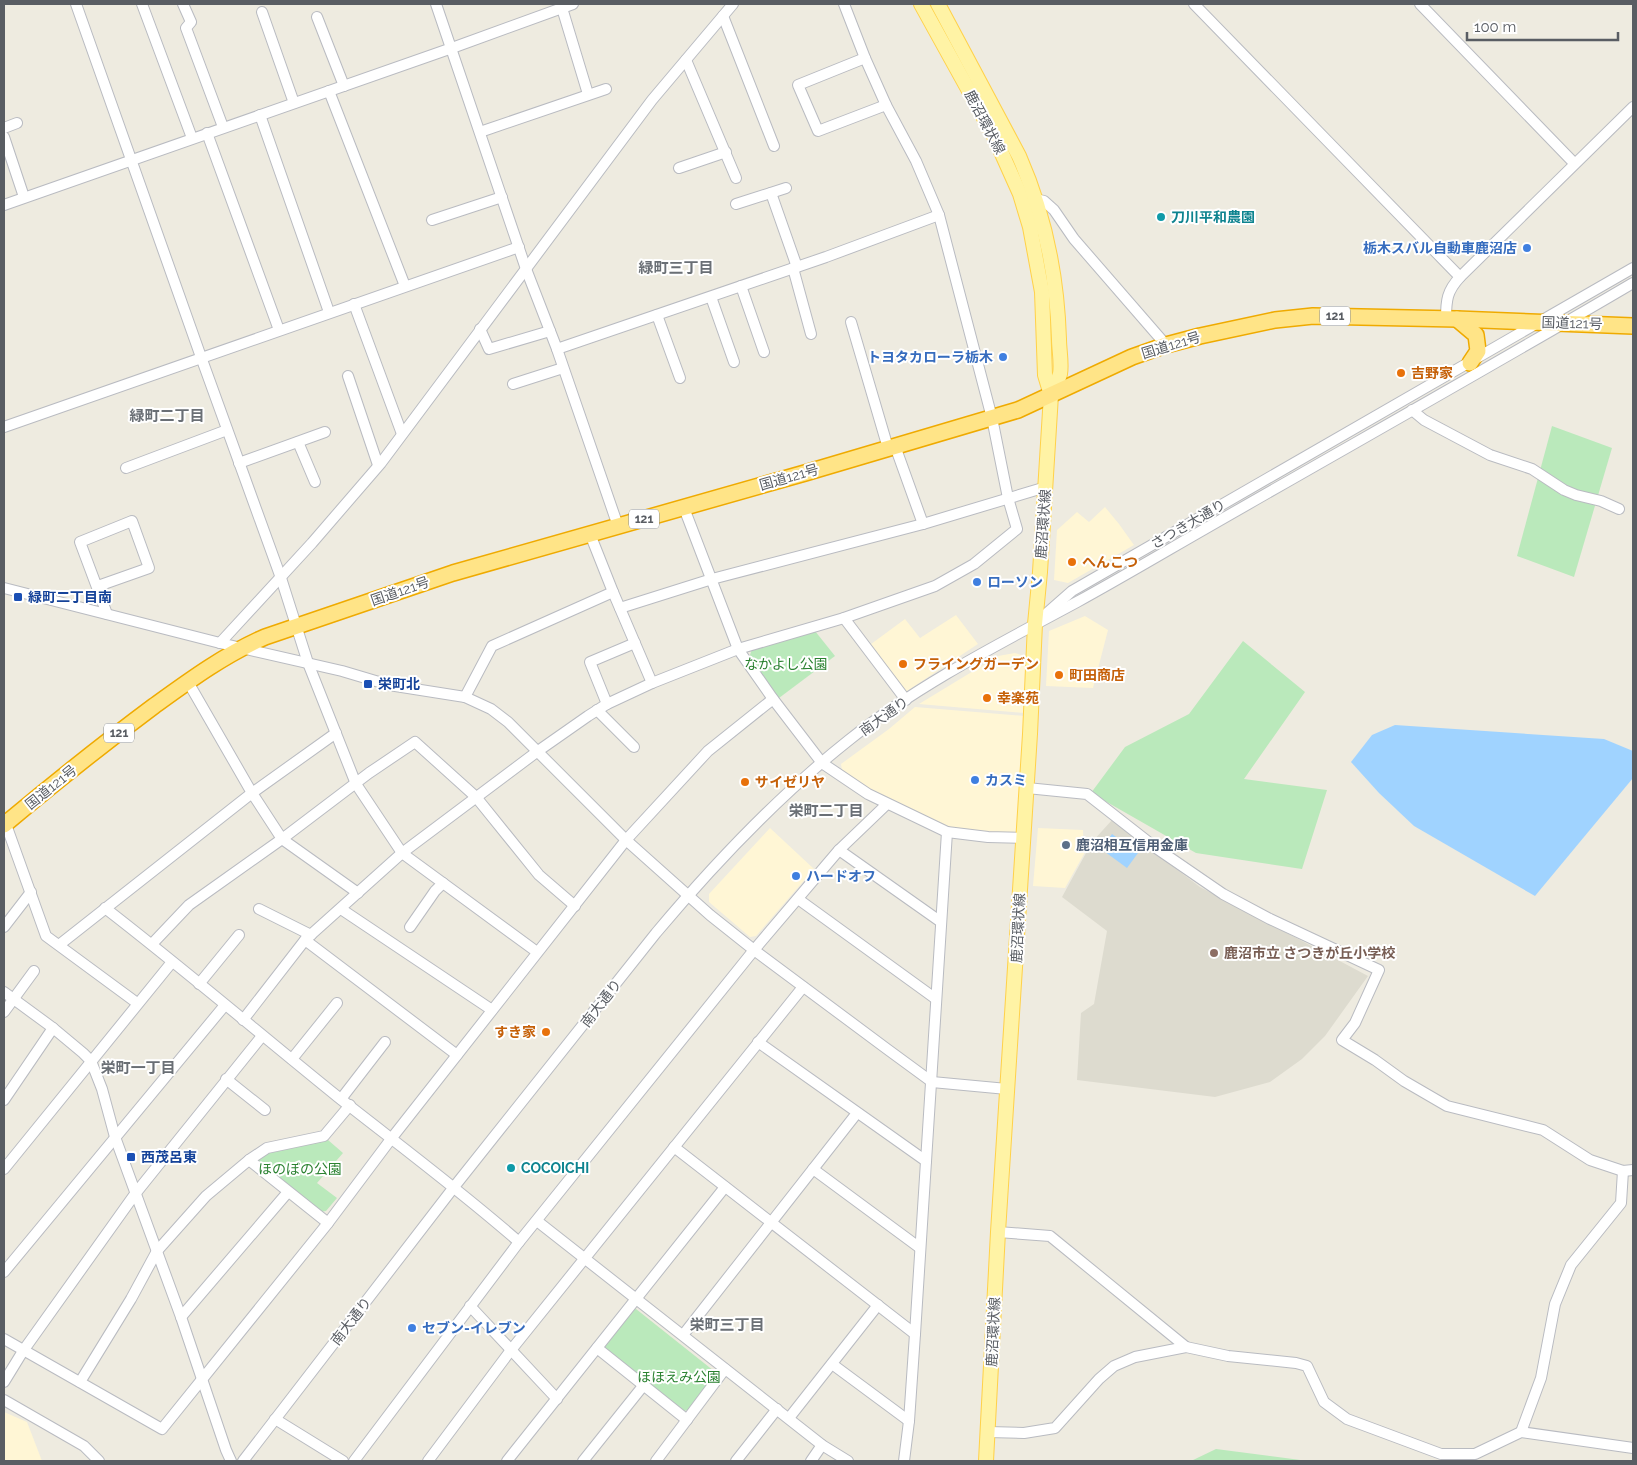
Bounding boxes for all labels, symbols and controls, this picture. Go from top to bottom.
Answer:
scale bar [1467,10,1618,42]
text: 100 m [1474,18,1516,36]
street label: 鹿沼環状線 [962,87,1008,157]
place label: 刀川平和農園 [1171,209,1255,225]
marker: 刀川平和農園 [1155,211,1167,223]
place label: 栃木スバル自動車鹿沼店 [1363,240,1517,256]
marker: 栃木スバル自動車鹿沼店 [1521,242,1533,254]
district label: 緑町三丁目 [638,259,714,277]
road number: 121 [1320,306,1350,326]
street label: 国道121号 [1541,314,1603,332]
street label: 国道121号 [1139,328,1203,362]
place label: トヨタカローラ栃木 [867,349,993,365]
marker: トヨタカローラ栃木 [997,351,1009,363]
place label: 吉野家 [1411,365,1453,381]
marker: 吉野家 [1395,367,1407,379]
district label: 緑町二丁目 [129,407,205,425]
street label: 国道121号 [757,461,821,493]
street label: 鹿沼環状線 [1033,489,1053,559]
street label: さつき大通り [1148,496,1228,552]
road number: 121 [629,509,659,528]
place label: へんこつ [1082,554,1138,570]
marker: へんこつ [1066,556,1078,568]
street label: 国道121号 [368,573,432,609]
place label: ローソン [987,574,1043,590]
marker: ローソン [971,576,983,588]
place label: 緑町二丁目南 [28,589,112,605]
marker: 緑町二丁目南 [12,591,24,603]
park label: なかよし公園 [744,656,828,672]
place label: フライングガーデン [913,656,1039,672]
marker: フライングガーデン [897,658,909,670]
place label: 町田商店 [1069,667,1125,683]
marker: 町田商店 [1053,669,1065,681]
place label: 栄町北 [378,676,420,692]
marker: 栄町北 [362,678,374,690]
place label: 幸楽苑 [997,690,1039,706]
marker: 幸楽苑 [981,692,993,704]
street label: 南大通り [856,693,912,739]
road number: 121 [104,724,134,742]
street label: 国道121号 [22,762,80,812]
place label: カスミ [985,772,1027,788]
place label: サイゼリヤ [755,774,825,790]
marker: カスミ [969,774,981,786]
marker: サイゼリヤ [739,776,751,788]
district label: 栄町二丁目 [788,802,864,820]
place label: 鹿沼相互信用金庫 [1076,837,1188,853]
marker: 鹿沼相互信用金庫 [1060,839,1072,851]
place label: ハードオフ [806,868,876,884]
marker: ハードオフ [790,870,802,882]
street label: 鹿沼環状線 [1008,893,1028,963]
place label: 鹿沼市立 さつきが丘小学校 [1224,945,1395,961]
marker: 鹿沼市立 さつきが丘小学校 [1208,947,1220,959]
street label: 南大通り [577,976,625,1030]
place label: すき家 [494,1024,536,1040]
marker: すき家 [540,1026,552,1038]
district label: 栄町一丁目 [100,1059,176,1077]
place label: 西茂呂東 [141,1149,197,1165]
marker: 西茂呂東 [125,1151,137,1163]
place label: COCOICHI [521,1160,589,1176]
park label: ほのぼの公園 [258,1161,342,1177]
marker: COCOICHI [505,1162,517,1174]
street label: 南大通り [327,1294,375,1348]
street label: 鹿沼環状線 [983,1297,1003,1367]
district label: 栄町三丁目 [689,1316,765,1334]
place label: セブン-イレブン [422,1320,526,1336]
marker: セブン-イレブン [406,1322,418,1334]
park label: ほほえみ公園 [637,1369,721,1385]

